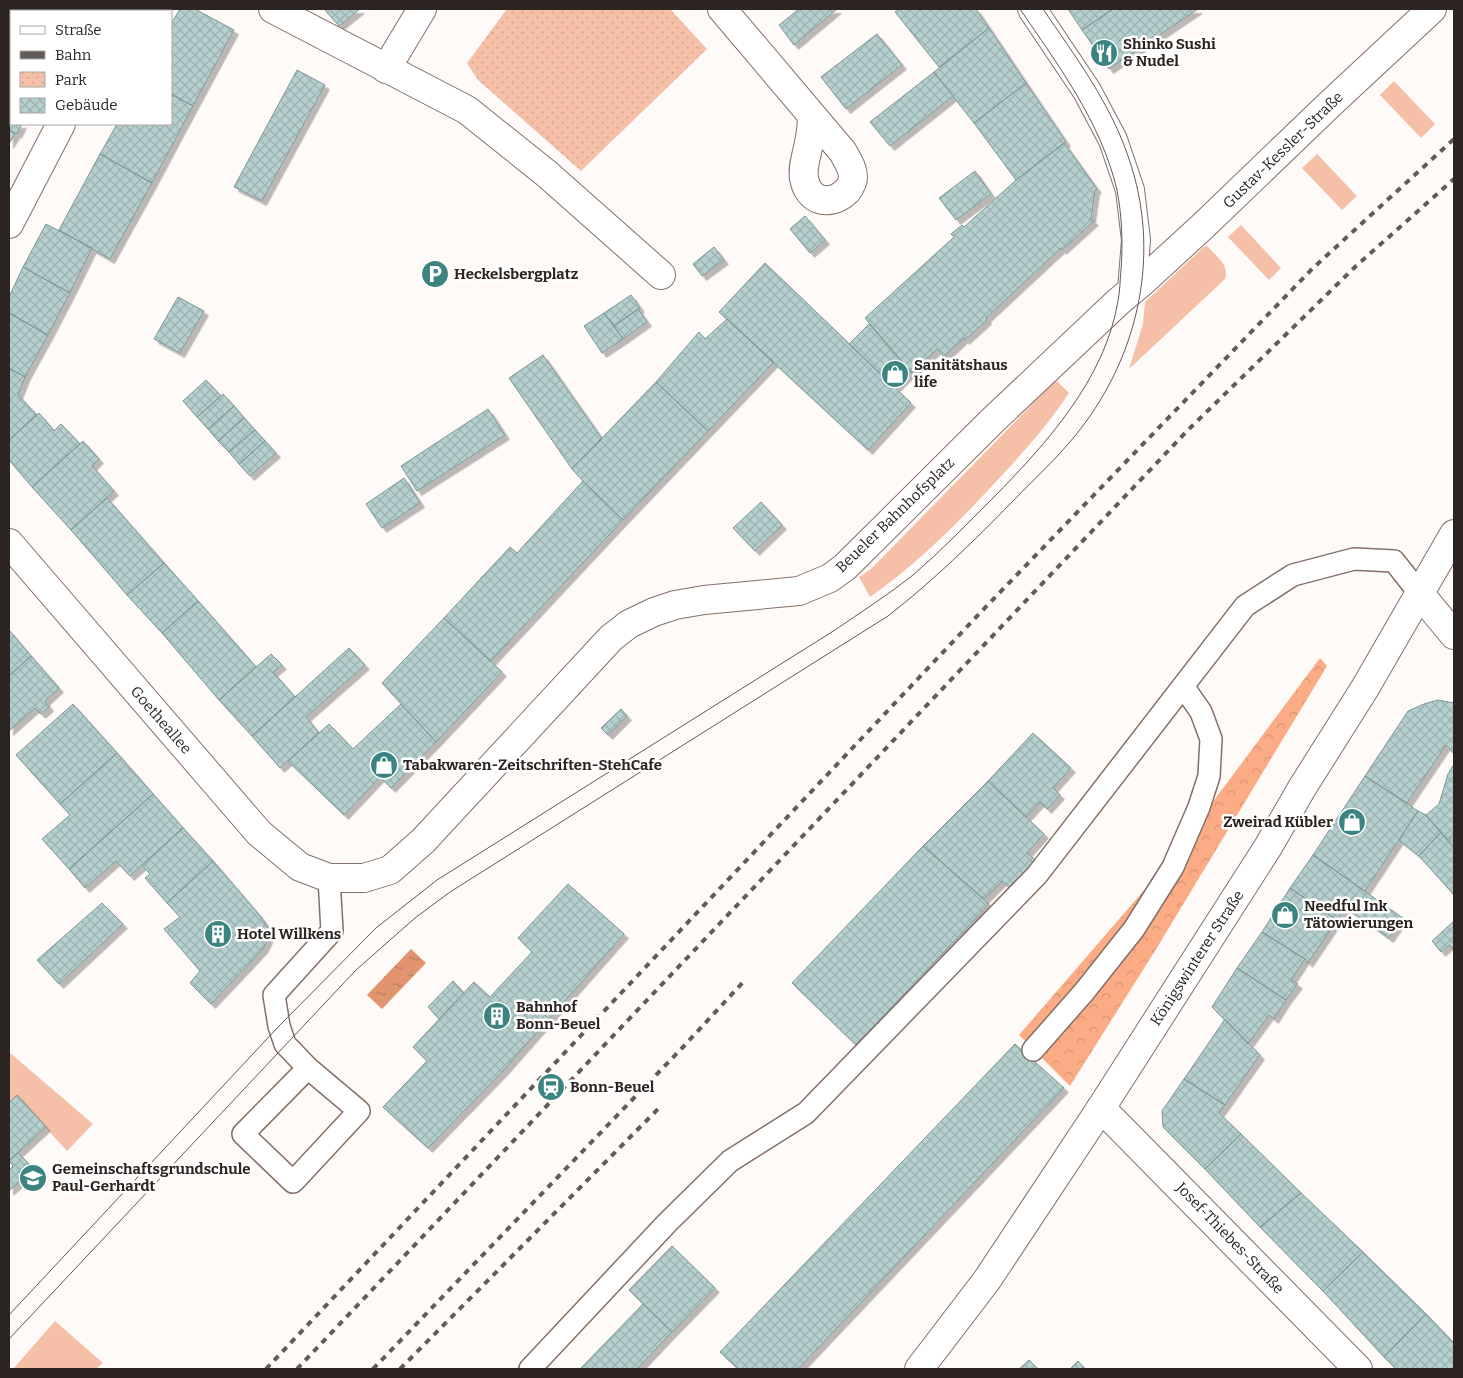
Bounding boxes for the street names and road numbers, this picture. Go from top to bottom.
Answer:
street label: Gustav-Kessler-Straße [1219,88,1347,212]
street label: Beueler Bahnhofsplatz [832,454,958,576]
street label: Goetheallee [127,682,195,758]
street label: Königswinterer Straße [1147,887,1247,1029]
street label: Josef-Thiebes-Straße [1172,1178,1288,1297]

